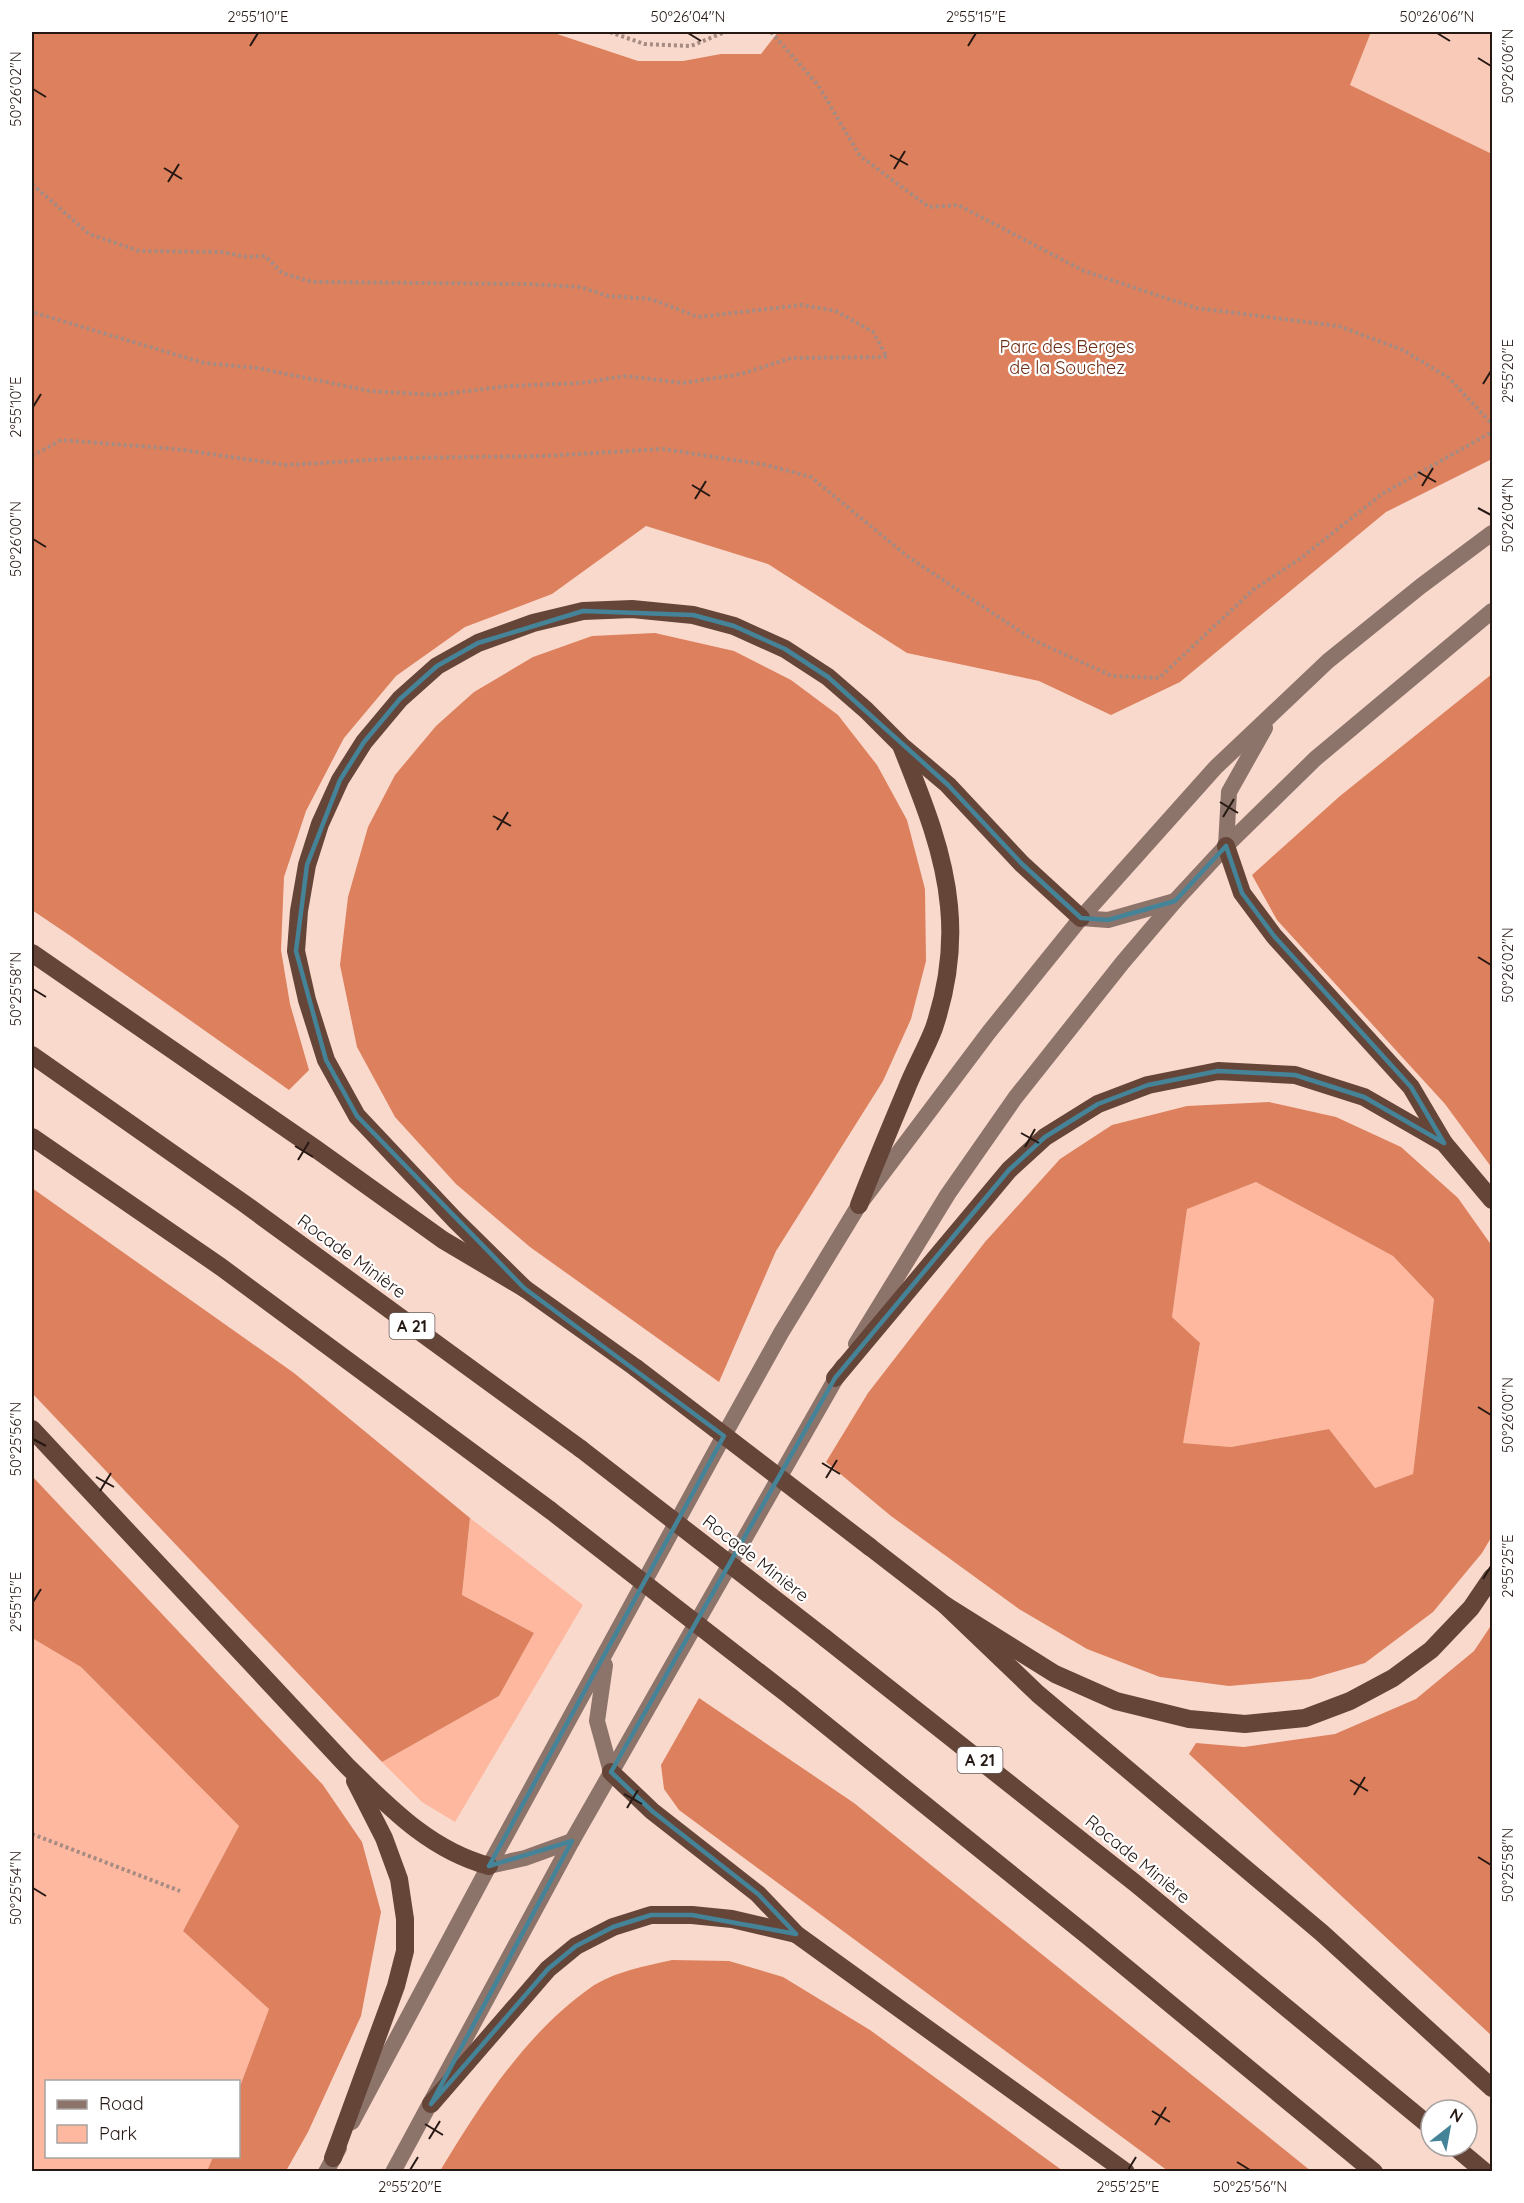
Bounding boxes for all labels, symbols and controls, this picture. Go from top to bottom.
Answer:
text: 2°55'10"E [227,7,289,26]
text: 50°26'04"N [651,7,725,26]
text: 2°55'15"E [946,7,1006,26]
text: 50°26'06"N [1399,7,1475,26]
text: 50°26'06"N [1498,28,1517,104]
text: 50°26'02"N [6,51,25,127]
park label: Parc des Berges de la Souchez [1000,335,1134,379]
text: 2°55'20"E [1498,339,1517,403]
text: 2°55'10"E [6,376,25,438]
text: 50°26'04"N [1498,478,1517,552]
text: 50°26'00"N [6,501,25,577]
text: 50°26'02"N [1498,927,1517,1003]
text: 50°25'58"N [6,952,25,1026]
street label: Rocade Minière [293,1209,411,1303]
road number: A 21 [390,1313,434,1339]
text: 50°26'00"N [1498,1377,1517,1453]
text: 50°25'56"N [6,1402,25,1476]
street label: Rocade Minière [698,1509,814,1607]
text: 2°55'25"E [1498,1534,1517,1598]
text: 2°55'15"E [6,1572,25,1632]
road number: A 21 [958,1747,1002,1773]
street label: Rocade Minière [1081,1809,1195,1909]
text: 50°25'58"N [1498,1828,1517,1902]
text: 50°25'54"N [6,1851,25,1925]
legend [45,2080,240,2158]
text: Road [99,2092,144,2115]
north arrow [1419,2098,1479,2158]
text: N [1447,2104,1467,2127]
text: Park [99,2122,137,2145]
text: 2°55'20"E [378,2177,442,2196]
text: 2°55'25"E [1096,2177,1160,2196]
text: 50°25'56"N [1213,2177,1287,2196]

